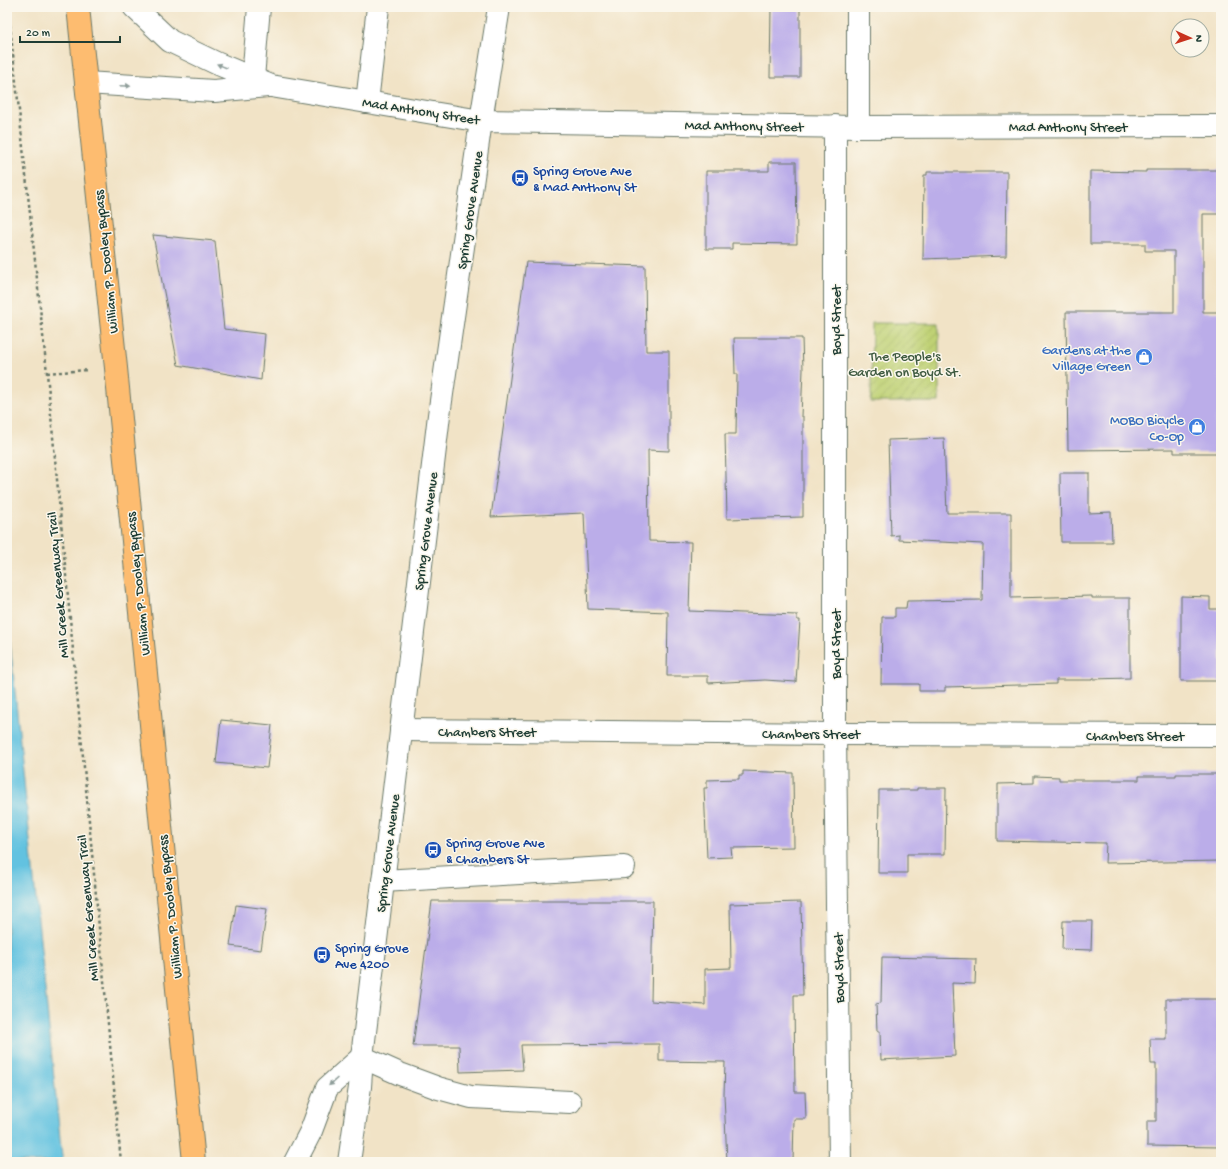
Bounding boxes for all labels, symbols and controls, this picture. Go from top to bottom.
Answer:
scale bar [20,18,120,44]
north arrow [1170,18,1210,58]
text: 20 m [26,27,51,41]
text: N [1192,35,1204,42]
one-way arrow [215,62,227,68]
one-way arrow [118,82,131,89]
street label: Mad Anthony Street [361,95,482,130]
street label: Mad Anthony Street [685,118,805,137]
street label: Mad Anthony Street [1009,120,1129,137]
street label: Spring Grove Avenue [455,149,488,271]
place label: Spring Grove Ave & Mad Anthony St [533,164,638,197]
bus stop icon: Spring Grove Ave & Mad Anthony St [510,168,530,188]
street label: William P. Dooley Bypass [91,189,123,334]
street label: Boyd Street [829,284,846,356]
place label: Gardens at the Village Green [1042,343,1132,376]
shop icon: Gardens at the Village Green [1134,347,1154,367]
park label: The People's Garden on Boyd St. [848,349,962,382]
place label: MOBO Bicycle Co-Op [1110,413,1185,446]
shop icon: MOBO Bicycle Co-Op [1187,417,1207,437]
street label: Spring Grove Avenue [412,470,443,591]
street label: Mill Creek Greenway Trail [45,511,74,659]
street label: William P. Dooley Bypass [123,511,155,656]
street label: Boyd Street [829,608,846,680]
street label: Chambers Street [438,725,537,742]
street label: Chambers Street [762,727,861,744]
street label: Chambers Street [1086,729,1185,746]
street label: Spring Grove Avenue [374,792,405,913]
street label: Mill Creek Greenway Trail [75,834,104,982]
street label: William P. Dooley Bypass [155,834,187,979]
place label: Spring Grove Ave & Chambers St [446,836,546,869]
bus stop icon: Spring Grove Ave & Chambers St [423,840,443,860]
street label: Boyd Street [831,931,850,1004]
place label: Spring Grove Ave 4200 [335,941,410,974]
bus stop icon: Spring Grove Ave 4200 [312,945,332,965]
one-way arrow [328,1078,338,1087]

